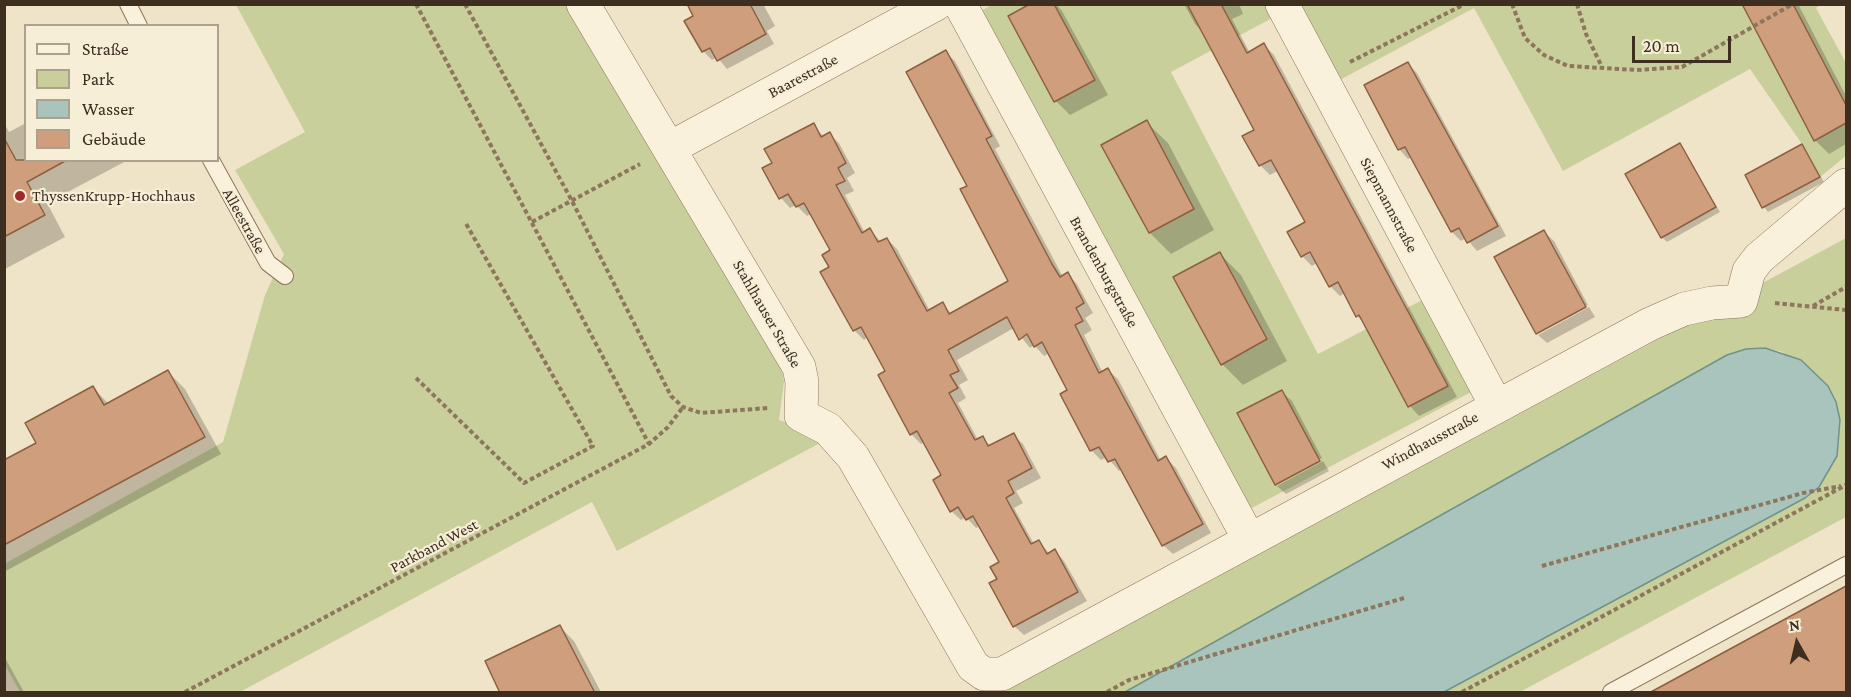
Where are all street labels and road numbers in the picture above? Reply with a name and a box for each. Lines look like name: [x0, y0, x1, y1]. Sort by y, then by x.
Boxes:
street label: Baarestraße: [765, 50, 841, 102]
street label: Siepmannstraße: [1356, 154, 1422, 256]
street label: Alleestraße: [218, 185, 270, 257]
street label: Brandenburgstraße: [1065, 213, 1143, 331]
street label: Stahlhauser Straße: [728, 257, 806, 371]
street label: Windhausstraße: [1378, 407, 1482, 475]
street label: Parkband West: [387, 515, 481, 577]

